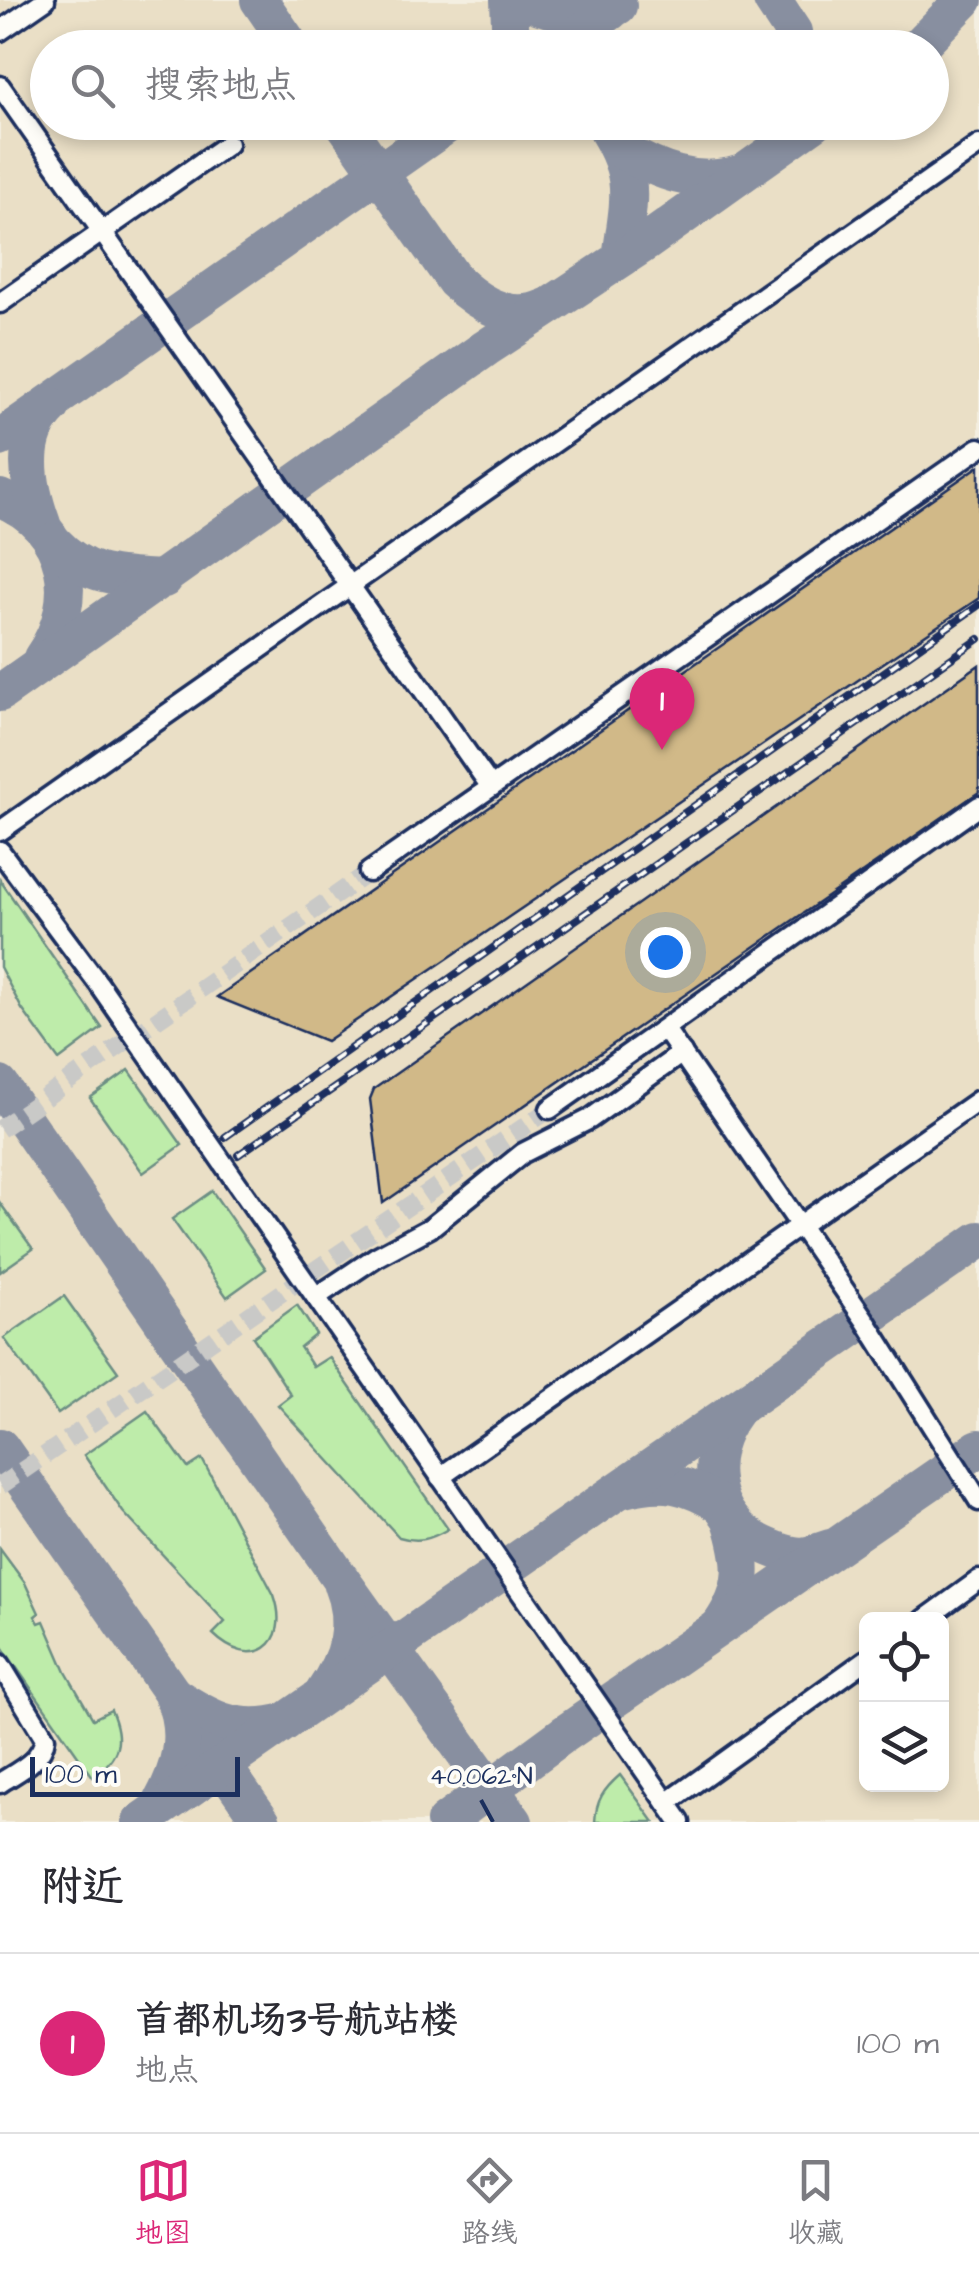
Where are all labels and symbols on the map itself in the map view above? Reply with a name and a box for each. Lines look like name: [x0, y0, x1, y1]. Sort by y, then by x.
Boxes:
pin: 1: [630, 668, 694, 750]
your location: [640, 927, 691, 978]
scale bar: [30, 1752, 240, 1796]
text: 40.062°N: [429, 1759, 533, 1794]

